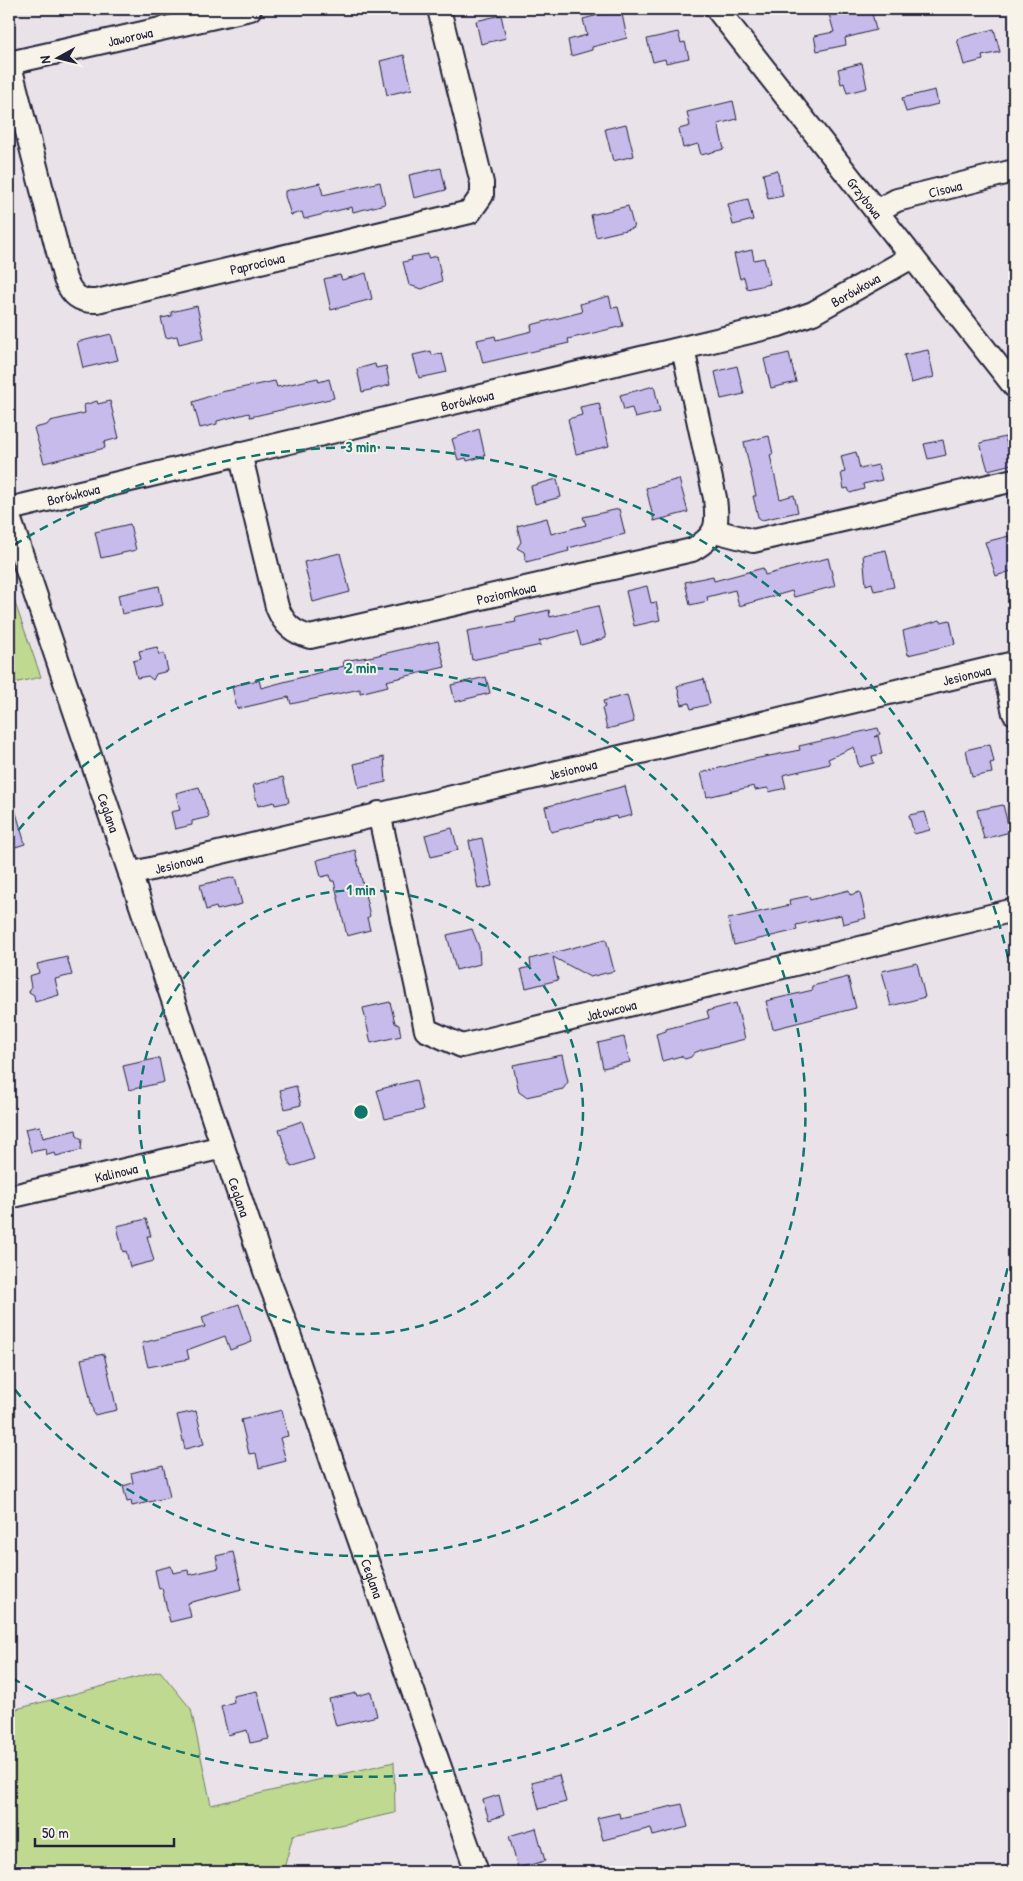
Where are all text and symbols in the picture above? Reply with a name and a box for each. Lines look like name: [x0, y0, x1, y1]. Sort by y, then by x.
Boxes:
street label: Jaworowa: [106, 21, 155, 50]
north arrow: [32, 32, 82, 82]
text: N: [35, 54, 55, 65]
street label: Grzybowa: [843, 173, 888, 222]
street label: Cisowa: [926, 175, 964, 201]
street label: Paprociowa: [228, 247, 287, 278]
street label: Borówkowa: [827, 267, 884, 311]
street label: Borówkowa: [439, 384, 496, 415]
text: 3 min: [346, 436, 376, 457]
street label: Borówkowa: [45, 478, 102, 509]
street label: Poziomkowa: [475, 576, 538, 608]
text: 2 min: [346, 657, 377, 678]
street label: Jesionowa: [941, 659, 993, 689]
street label: Jesionowa: [547, 753, 599, 783]
street label: Ceglana: [94, 790, 125, 835]
street label: Jesionowa: [153, 847, 205, 877]
text: 1 min: [346, 879, 376, 900]
street label: Jałowcowa: [584, 994, 639, 1025]
centre of rings: [352, 1103, 370, 1121]
street label: Kalinowa: [93, 1158, 140, 1186]
street label: Ceglana: [224, 1175, 256, 1220]
street label: Ceglana: [357, 1556, 389, 1601]
scale bar: [35, 1816, 174, 1848]
text: 50 m: [42, 1822, 69, 1843]

